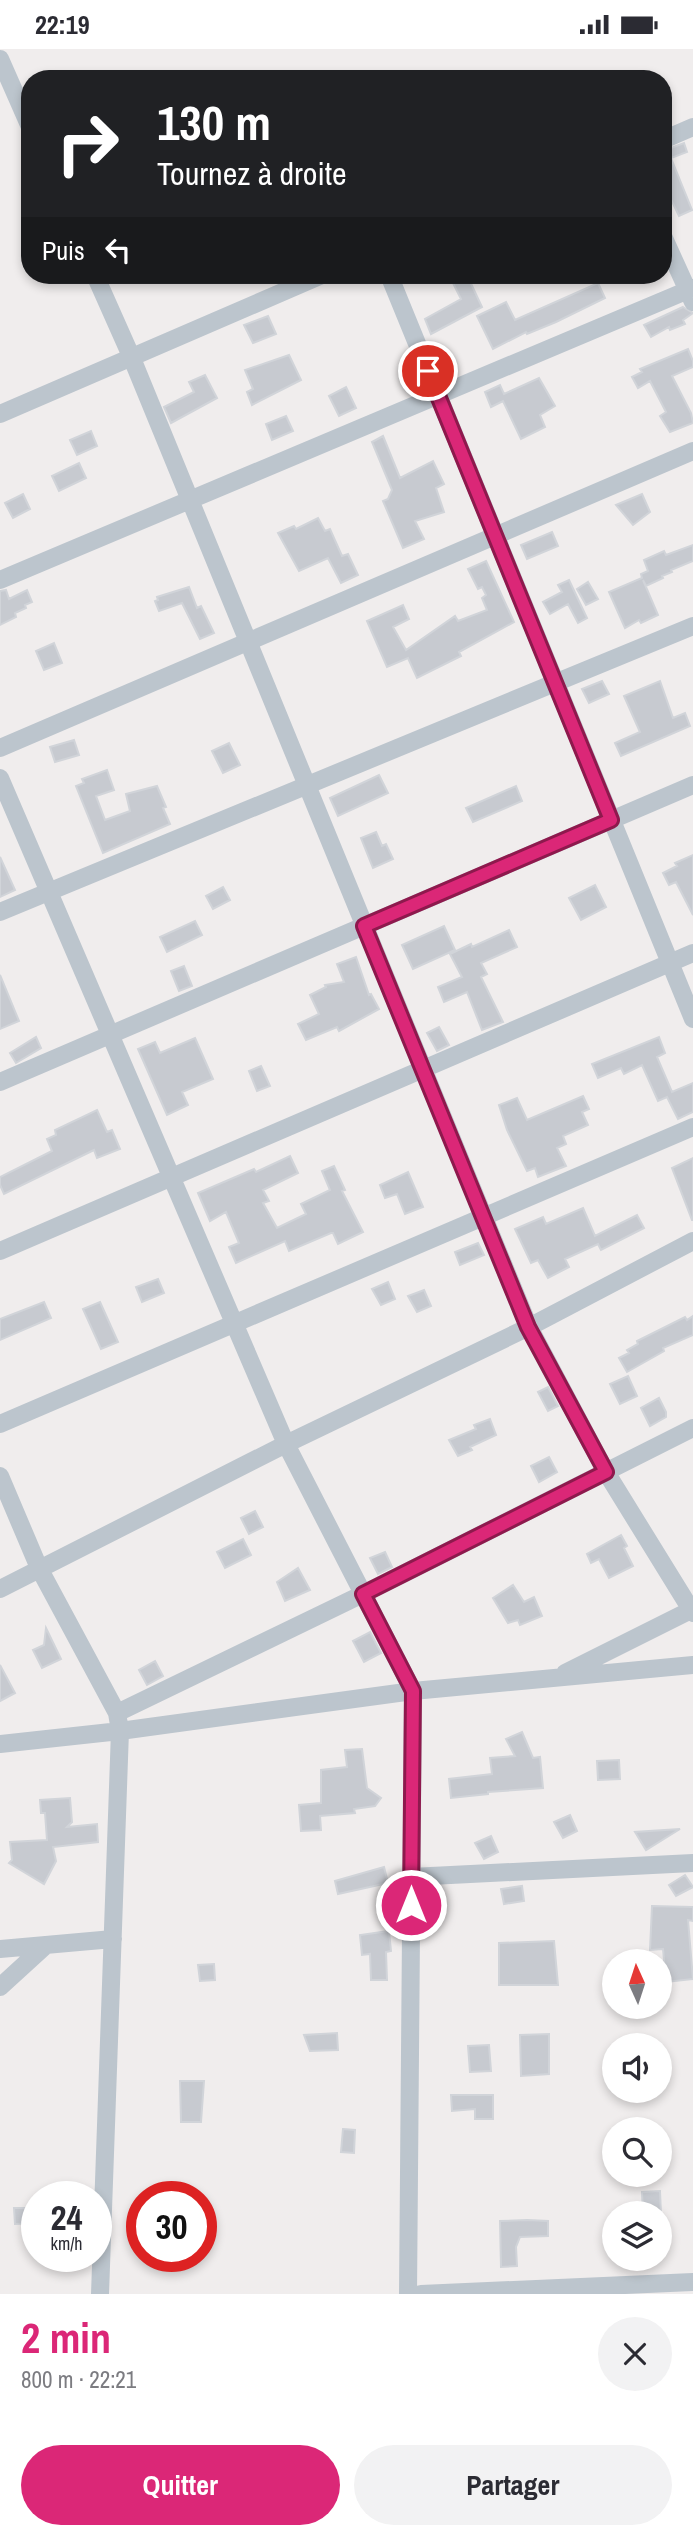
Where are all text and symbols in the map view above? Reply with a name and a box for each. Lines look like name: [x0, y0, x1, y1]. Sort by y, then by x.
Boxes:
text: 22:19: [35, 7, 90, 42]
text: 130 m: [157, 89, 271, 155]
icon: right: [42, 98, 133, 189]
text: Tournez à droite: [157, 152, 347, 195]
icon: left: [99, 231, 137, 269]
text: Puis: [42, 233, 85, 268]
pin: [398, 341, 458, 401]
icon: arrive: [409, 352, 447, 390]
position arrow: [374, 1868, 448, 1942]
north arrow: [602, 1949, 672, 2019]
map controls: [602, 1949, 672, 2271]
button: sound: [602, 2033, 672, 2103]
button: search: [602, 2117, 672, 2187]
speed limit sign: 30: [126, 2181, 217, 2272]
text: 24: [51, 2194, 82, 2241]
button: layers: [602, 2201, 672, 2271]
text: km/h: [51, 2231, 83, 2256]
text: 2 min: [21, 2310, 111, 2366]
button: close: [598, 2317, 672, 2391]
text: 800 m · 22:21: [21, 2364, 136, 2395]
button: Quitter: [21, 2445, 340, 2525]
button: Partager: [354, 2445, 672, 2525]

